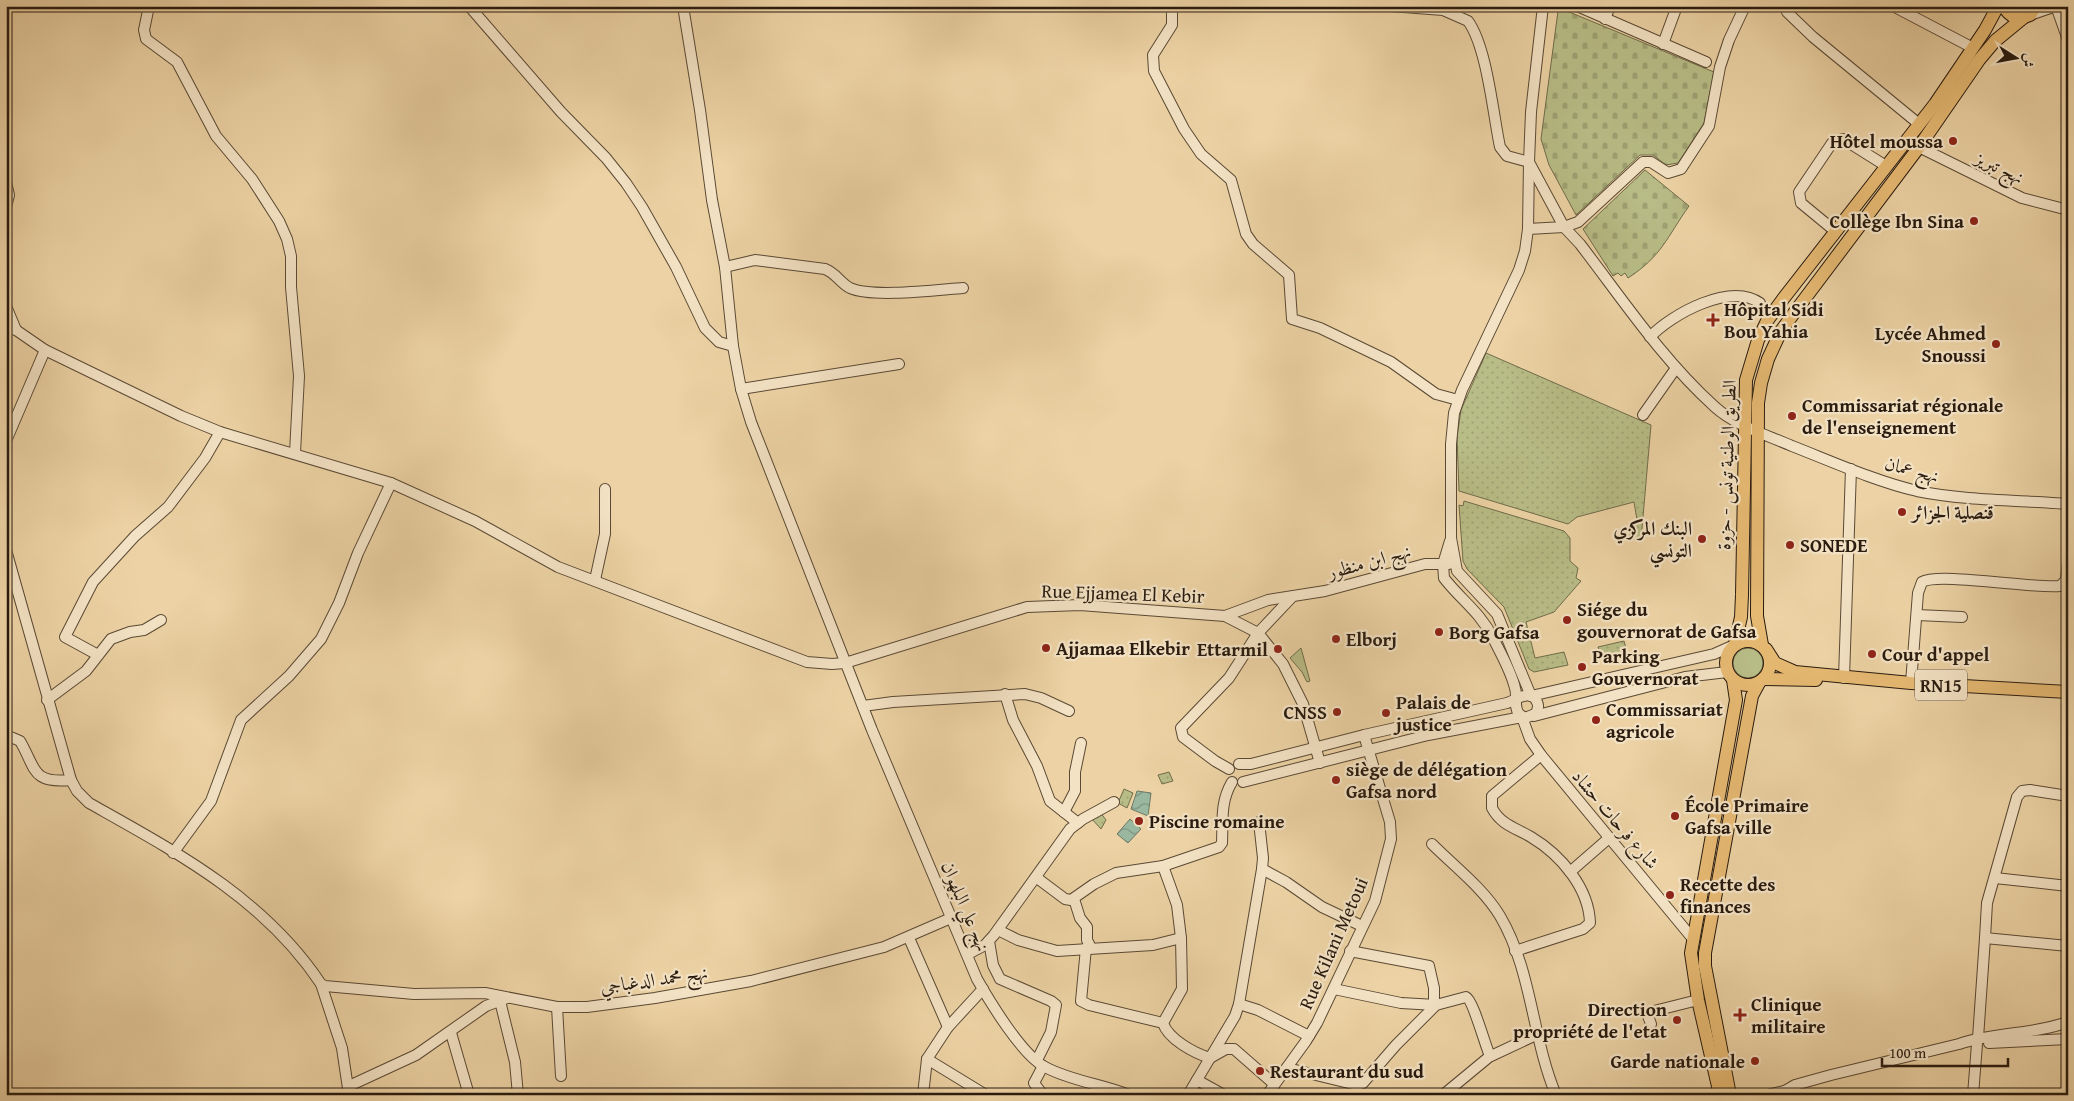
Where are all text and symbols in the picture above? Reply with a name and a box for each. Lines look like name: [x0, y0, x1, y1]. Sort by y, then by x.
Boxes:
north arrow: [1992, 32, 2042, 82]
text: ش: [2018, 52, 2040, 69]
place label: Hôtel moussa: [1830, 127, 1943, 155]
marker: Hôtel moussa: [1947, 135, 1959, 147]
street label: نهج تبريز: [1967, 142, 2029, 194]
place label: Collège Ibn Sina: [1829, 207, 1964, 235]
marker: Collège Ibn Sina: [1968, 215, 1980, 227]
place label: Hôpital Sidi Bou Yahia: [1724, 295, 1824, 345]
marker: Hôpital Sidi Bou Yahia: [1706, 313, 1720, 327]
place label: Lycée Ahmed Snoussi: [1875, 319, 1986, 369]
marker: Lycée Ahmed Snoussi: [1990, 338, 2002, 350]
street label: الطريق الوطنية تونس - حزوة: [1709, 379, 1743, 551]
place label: Commissariat régionale de l'enseignement: [1802, 391, 2003, 441]
marker: Commissariat régionale de l'enseignement: [1786, 410, 1798, 422]
street label: نهج عمان: [1881, 448, 1942, 494]
place label: قنصلية الجزائر: [1910, 498, 1994, 526]
marker: قنصلية الجزائر: [1896, 506, 1908, 518]
place label: البنك المركزي التونسي: [1613, 514, 1692, 568]
place label: SONEDE: [1800, 531, 1867, 559]
marker: البنك المركزي التونسي: [1696, 533, 1708, 545]
street label: نهج ابن منظور: [1322, 536, 1415, 590]
marker: SONEDE: [1784, 539, 1796, 551]
street label: Rue Ejjamea El Kebir: [1041, 576, 1205, 610]
place label: Siége du gouvernorat de Gafsa: [1577, 595, 1757, 645]
marker: Siége du gouvernorat de Gafsa: [1561, 614, 1573, 626]
place label: Borg Gafsa: [1449, 618, 1540, 646]
place label: Elborj: [1346, 625, 1397, 653]
marker: Borg Gafsa: [1433, 626, 1445, 638]
marker: Elborj: [1330, 633, 1342, 645]
place label: Ajjamaa Elkebir: [1056, 634, 1190, 662]
place label: Ettarmil: [1197, 635, 1268, 663]
place label: Cour d'appel: [1882, 640, 1990, 668]
marker: Ajjamaa Elkebir: [1040, 642, 1052, 654]
place label: Parking Gouvernorat: [1592, 642, 1700, 692]
marker: Ettarmil: [1272, 643, 1284, 655]
marker: Cour d'appel: [1866, 648, 1878, 660]
marker: Parking Gouvernorat: [1576, 661, 1588, 673]
road number: RN15: [1915, 670, 1967, 700]
place label: Palais de justice: [1393, 688, 1471, 738]
place label: Commissariat agricole: [1606, 695, 1724, 745]
place label: CNSS: [1284, 698, 1327, 726]
marker: CNSS: [1331, 706, 1343, 718]
marker: Palais de justice: [1380, 707, 1392, 719]
marker: Commissariat agricole: [1590, 714, 1602, 726]
place label: siège de délégation Gafsa nord: [1346, 755, 1508, 805]
street label: شارع فرحات حشاد: [1564, 763, 1666, 876]
marker: siège de délégation Gafsa nord: [1330, 774, 1342, 786]
place label: École Primaire Gafsa ville: [1685, 791, 1809, 841]
place label: Piscine romaine: [1149, 807, 1285, 835]
marker: École Primaire Gafsa ville: [1669, 810, 1681, 822]
marker: Piscine romaine: [1133, 815, 1145, 827]
street label: نهج علي البلهوان: [930, 857, 998, 957]
place label: Recette des finances: [1680, 870, 1776, 920]
street label: Rue Kilani Metoui: [1291, 872, 1375, 1014]
marker: Recette des finances: [1664, 889, 1676, 901]
street label: نهج محمد الدغباجي: [598, 958, 710, 1004]
place label: Clinique militaire: [1751, 990, 1826, 1040]
place label: Direction propriété de l'etat: [1513, 995, 1668, 1045]
marker: Clinique militaire: [1733, 1008, 1747, 1022]
marker: Direction propriété de l'etat: [1671, 1014, 1683, 1026]
scale bar: [1882, 1036, 2008, 1068]
text: 100 m: [1889, 1042, 1927, 1063]
place label: Garde nationale: [1610, 1047, 1745, 1075]
marker: Garde nationale: [1749, 1055, 1761, 1067]
place label: Restaurant du sud: [1270, 1057, 1424, 1085]
marker: Restaurant du sud: [1254, 1065, 1266, 1077]

